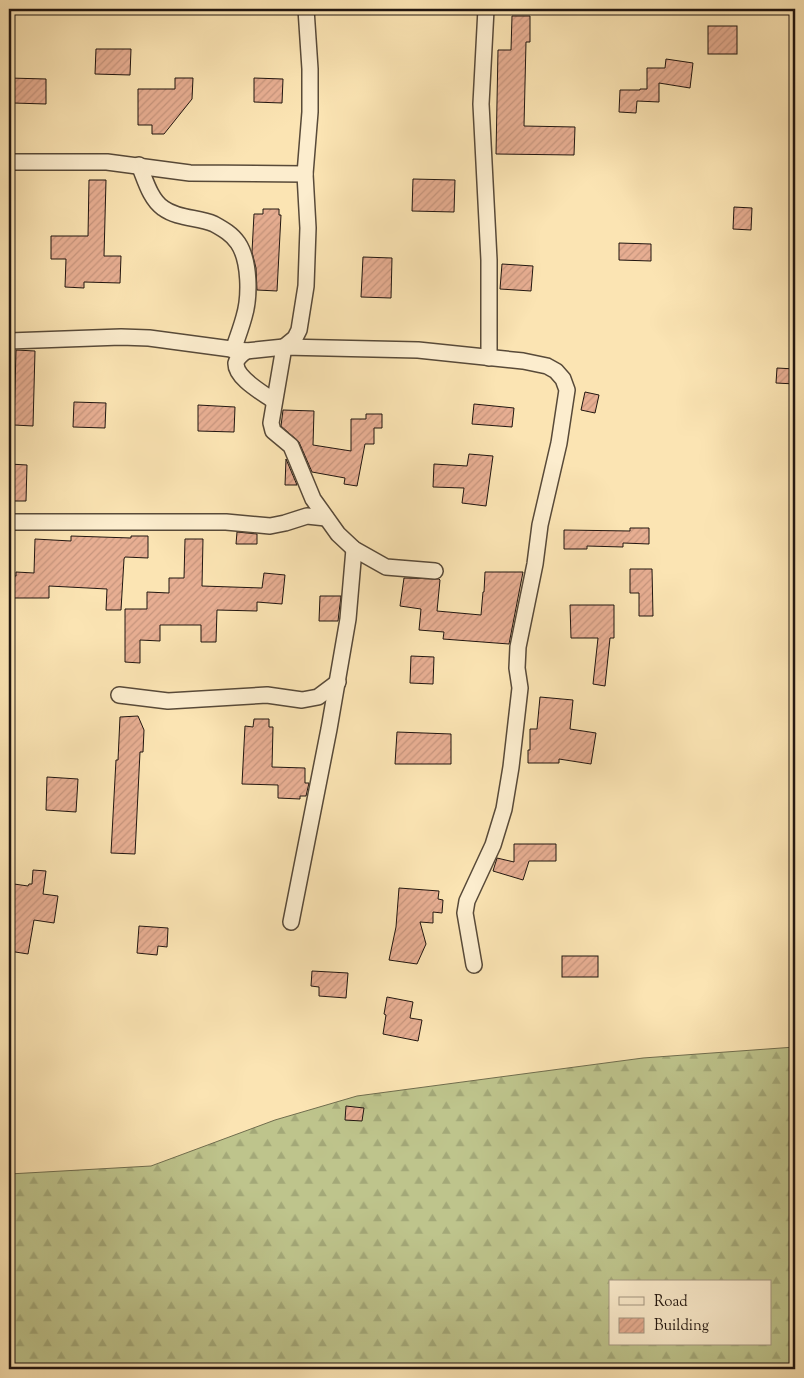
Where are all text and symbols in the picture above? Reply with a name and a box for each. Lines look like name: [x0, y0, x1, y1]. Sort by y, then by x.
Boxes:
legend: [609, 1280, 772, 1346]
text: Road: [654, 1292, 688, 1313]
text: Building: [654, 1316, 709, 1337]

